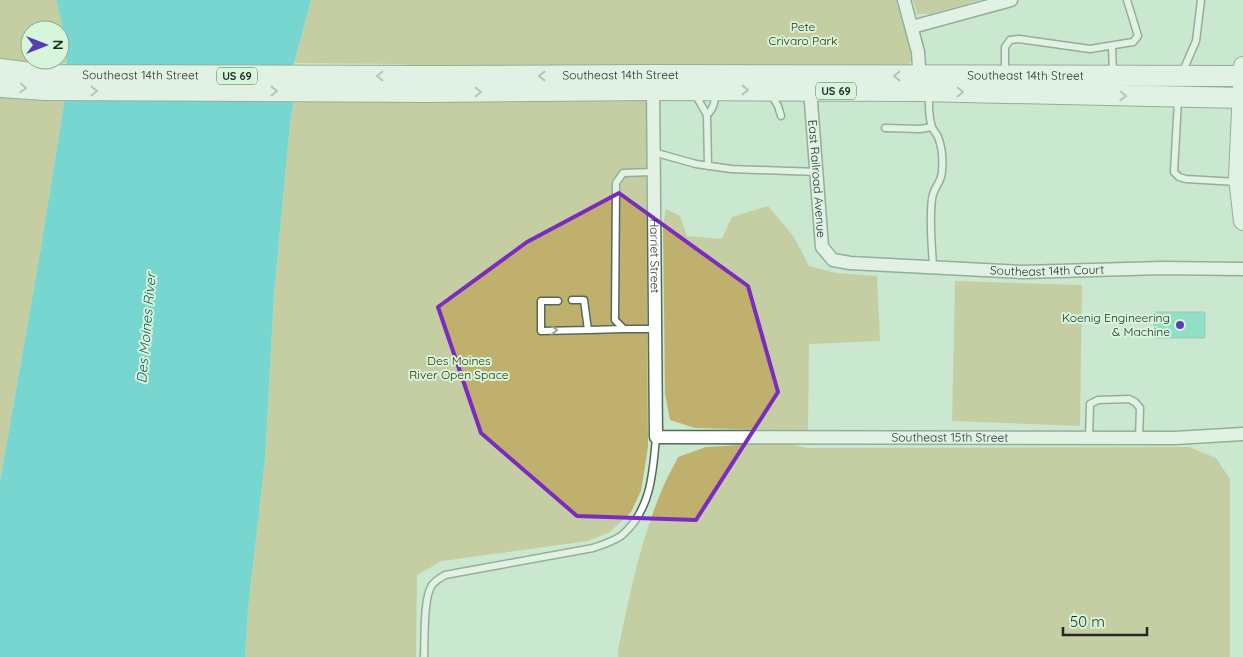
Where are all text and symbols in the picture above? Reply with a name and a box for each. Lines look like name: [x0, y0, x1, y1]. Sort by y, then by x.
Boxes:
park label: Pete Crivaro Park: [769, 19, 837, 48]
north arrow: [20, 20, 70, 70]
text: N: [49, 40, 67, 50]
street label: Southeast 14th Street: [82, 67, 199, 82]
street label: Southeast 14th Street: [562, 67, 679, 82]
road number: US 69: [217, 68, 257, 84]
street label: Southeast 14th Street: [967, 68, 1084, 83]
one-way arrow: [376, 71, 384, 81]
one-way arrow: [538, 71, 546, 81]
one-way arrow: [893, 71, 900, 81]
road number: US 69: [816, 82, 856, 100]
one-way arrow: [19, 83, 27, 94]
one-way arrow: [742, 85, 750, 95]
one-way arrow: [91, 86, 99, 96]
one-way arrow: [271, 86, 279, 96]
one-way arrow: [474, 86, 482, 97]
one-way arrow: [956, 87, 964, 97]
one-way arrow: [1119, 91, 1127, 101]
street label: East Railroad Avenue: [805, 119, 829, 239]
street label: Harriet Street: [647, 219, 663, 293]
street label: Southeast 14th Court: [990, 262, 1104, 279]
water label: Des Moines River: [132, 270, 160, 384]
place label: Koenig Engineering & Machine: [1062, 310, 1170, 339]
marker: Koenig Engineering & Machine: [1174, 319, 1186, 331]
one-way arrow: [551, 325, 559, 336]
park label: Des Moines River Open Space: [409, 353, 509, 382]
street label: Southeast 15th Street: [892, 429, 1008, 445]
scale bar: [1063, 604, 1147, 636]
text: 50 m: [1070, 612, 1105, 631]

